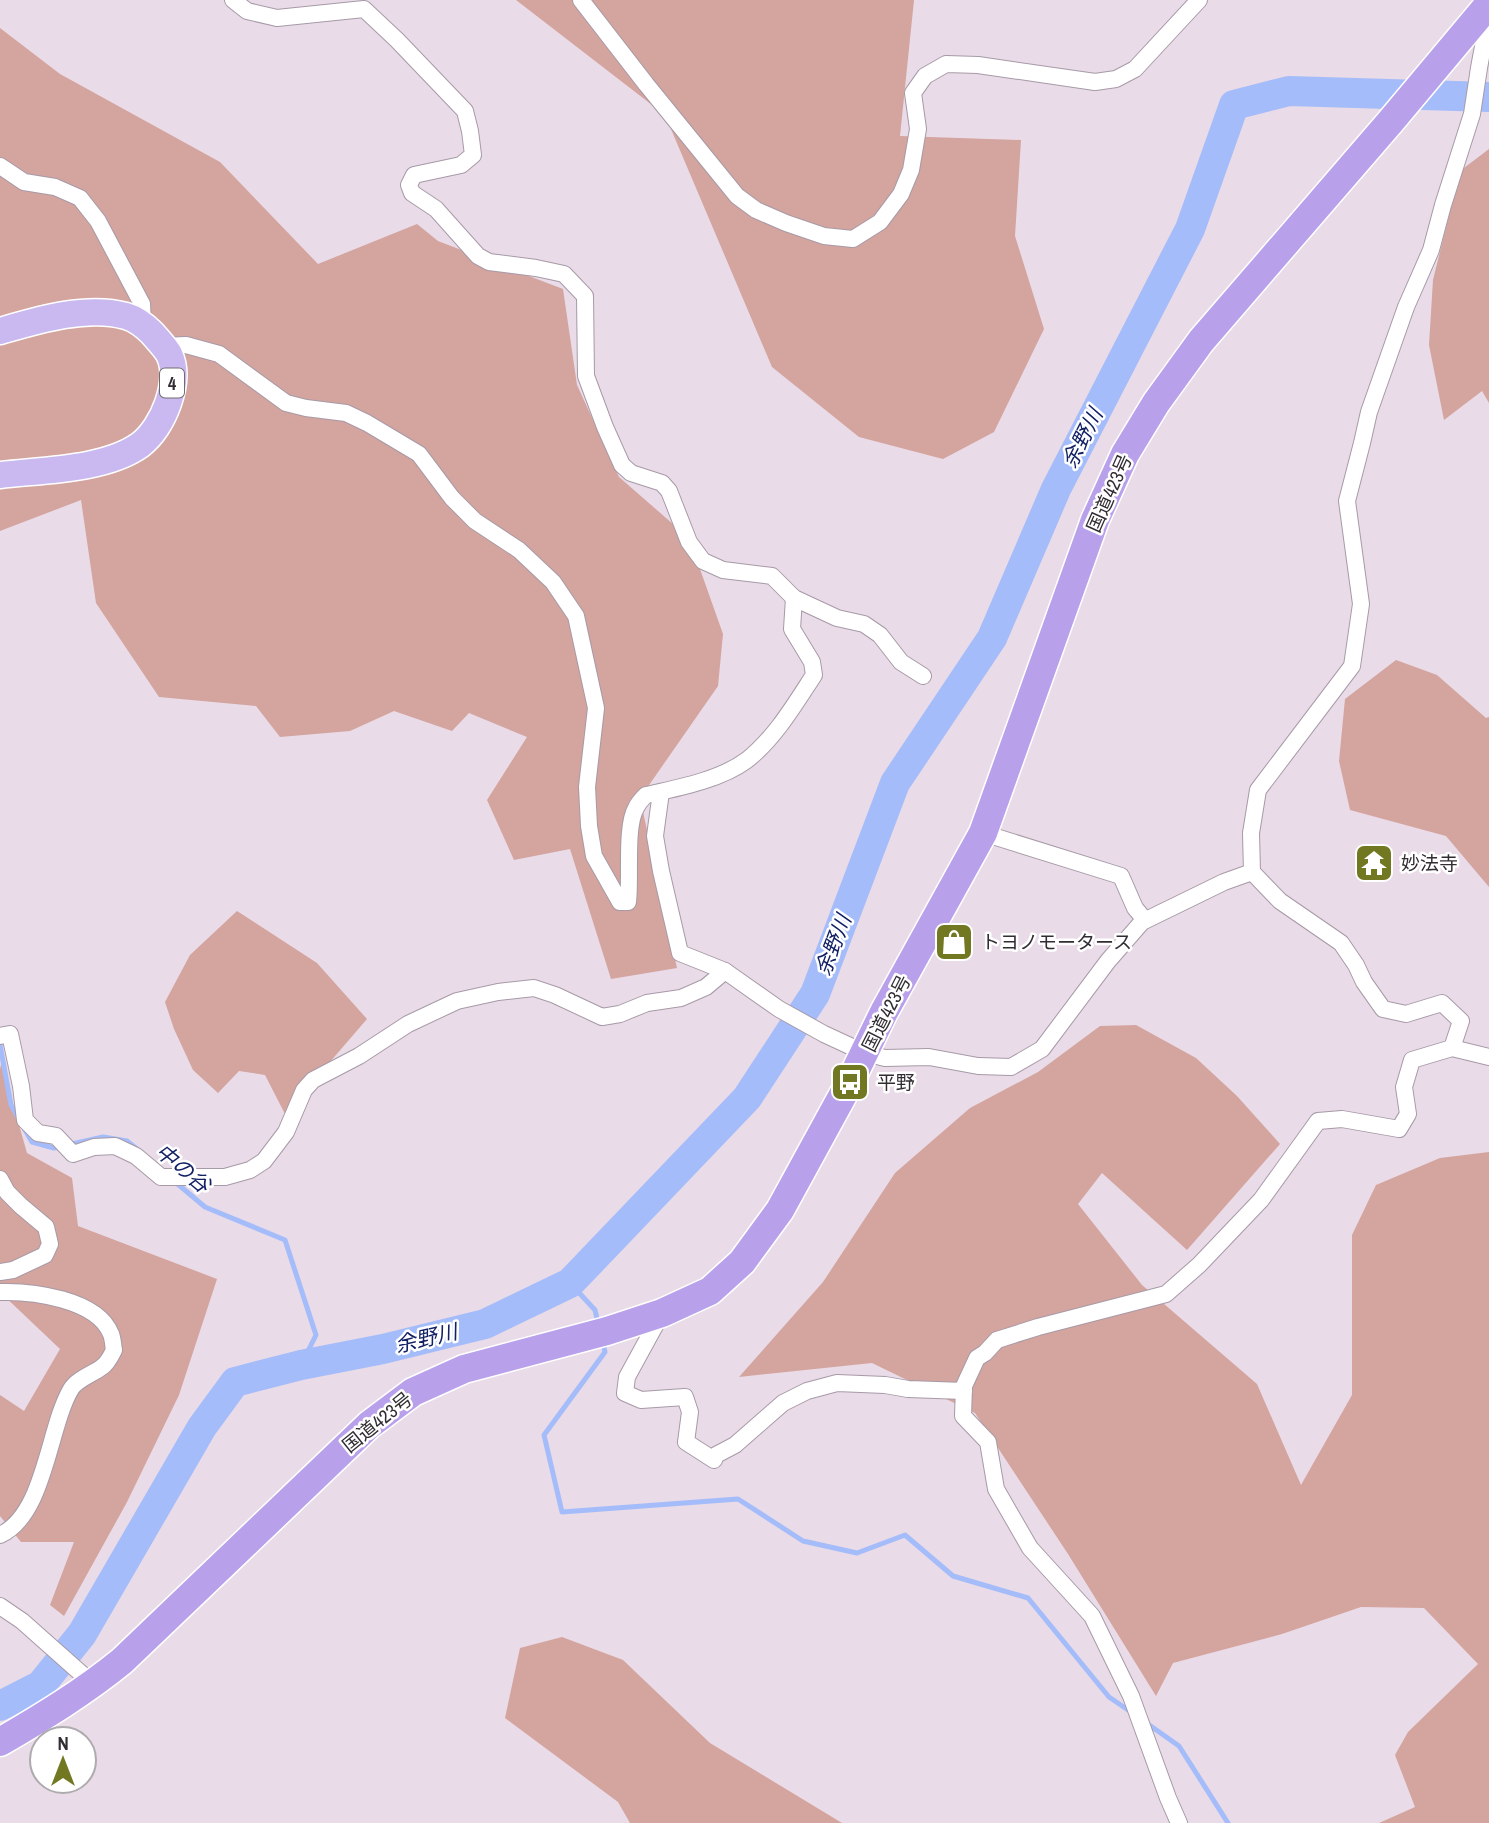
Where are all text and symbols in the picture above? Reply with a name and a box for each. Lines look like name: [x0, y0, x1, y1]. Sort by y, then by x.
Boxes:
road number: 4: [160, 368, 184, 398]
water label: 余野川: [1055, 402, 1110, 473]
street label: 国道423号: [1080, 450, 1138, 536]
temple icon: 妙法寺: [1353, 842, 1395, 884]
place label: 妙法寺: [1401, 850, 1458, 876]
water label: 余野川: [808, 909, 859, 980]
shop icon: トヨノモータース: [933, 921, 975, 963]
place label: トヨノモータース: [981, 929, 1132, 955]
street label: 国道423号: [856, 970, 916, 1056]
bus stop icon: 平野: [829, 1061, 871, 1103]
place label: 平野: [877, 1069, 915, 1095]
water label: 中の谷: [150, 1137, 218, 1201]
water label: 余野川: [392, 1316, 462, 1359]
street label: 国道423号: [337, 1386, 417, 1458]
north arrow: [28, 1725, 98, 1795]
text: N: [57, 1730, 69, 1756]

